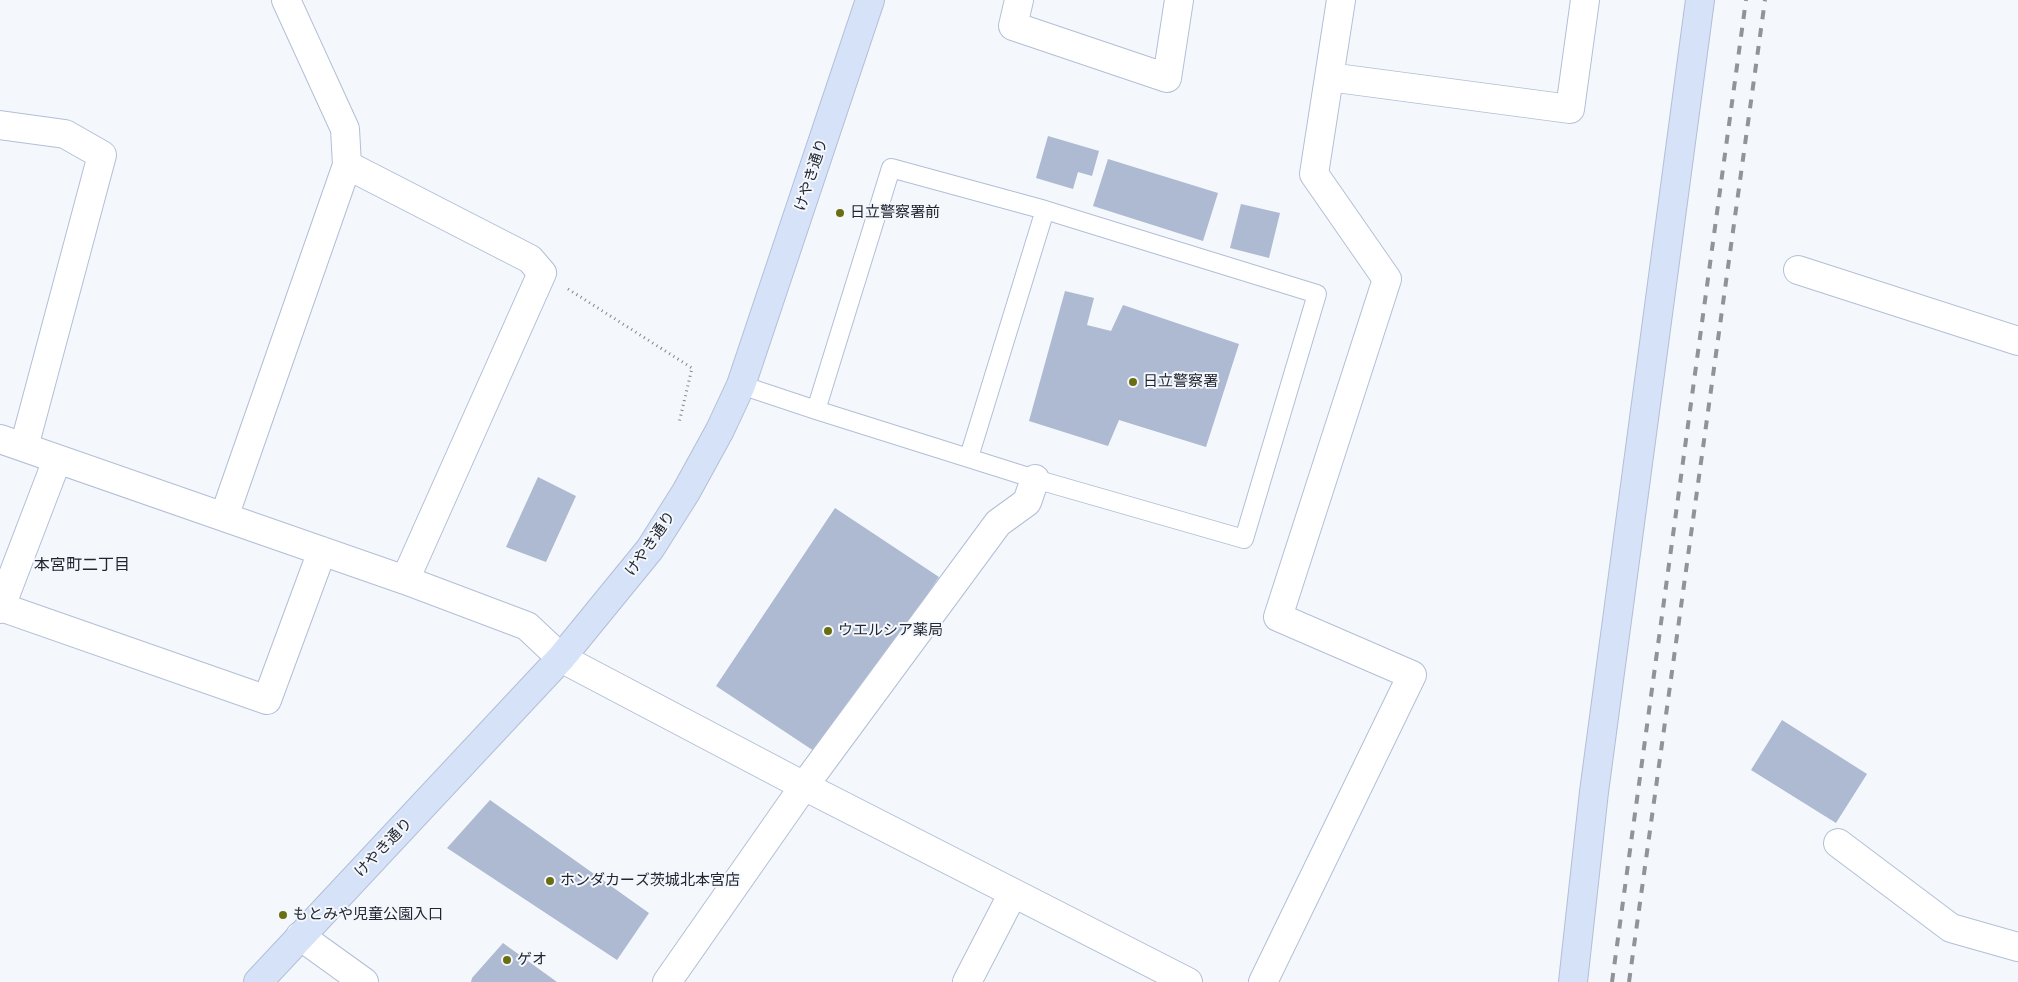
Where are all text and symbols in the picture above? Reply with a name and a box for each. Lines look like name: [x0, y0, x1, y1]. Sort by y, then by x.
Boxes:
street label: けやき通り: [792, 137, 832, 213]
place label: 日立警察署前: [850, 204, 940, 222]
marker: 日立警察署前: [834, 207, 846, 219]
place label: 日立警察署: [1143, 373, 1218, 391]
marker: 日立警察署: [1127, 376, 1139, 388]
street label: けやき通り: [622, 508, 680, 580]
district label: 本宮町二丁目: [34, 556, 130, 576]
place label: ウエルシア薬局: [838, 622, 943, 640]
marker: ウエルシア薬局: [822, 625, 834, 637]
street label: けやき通り: [351, 815, 417, 881]
place label: ホンダカーズ茨城北本宮店: [560, 872, 740, 890]
marker: ホンダカーズ茨城北本宮店: [544, 875, 556, 887]
place label: もとみや児童公園入口: [293, 906, 443, 924]
marker: もとみや児童公園入口: [277, 909, 289, 921]
place label: ゲオ: [517, 951, 547, 969]
marker: ゲオ: [501, 954, 513, 966]

